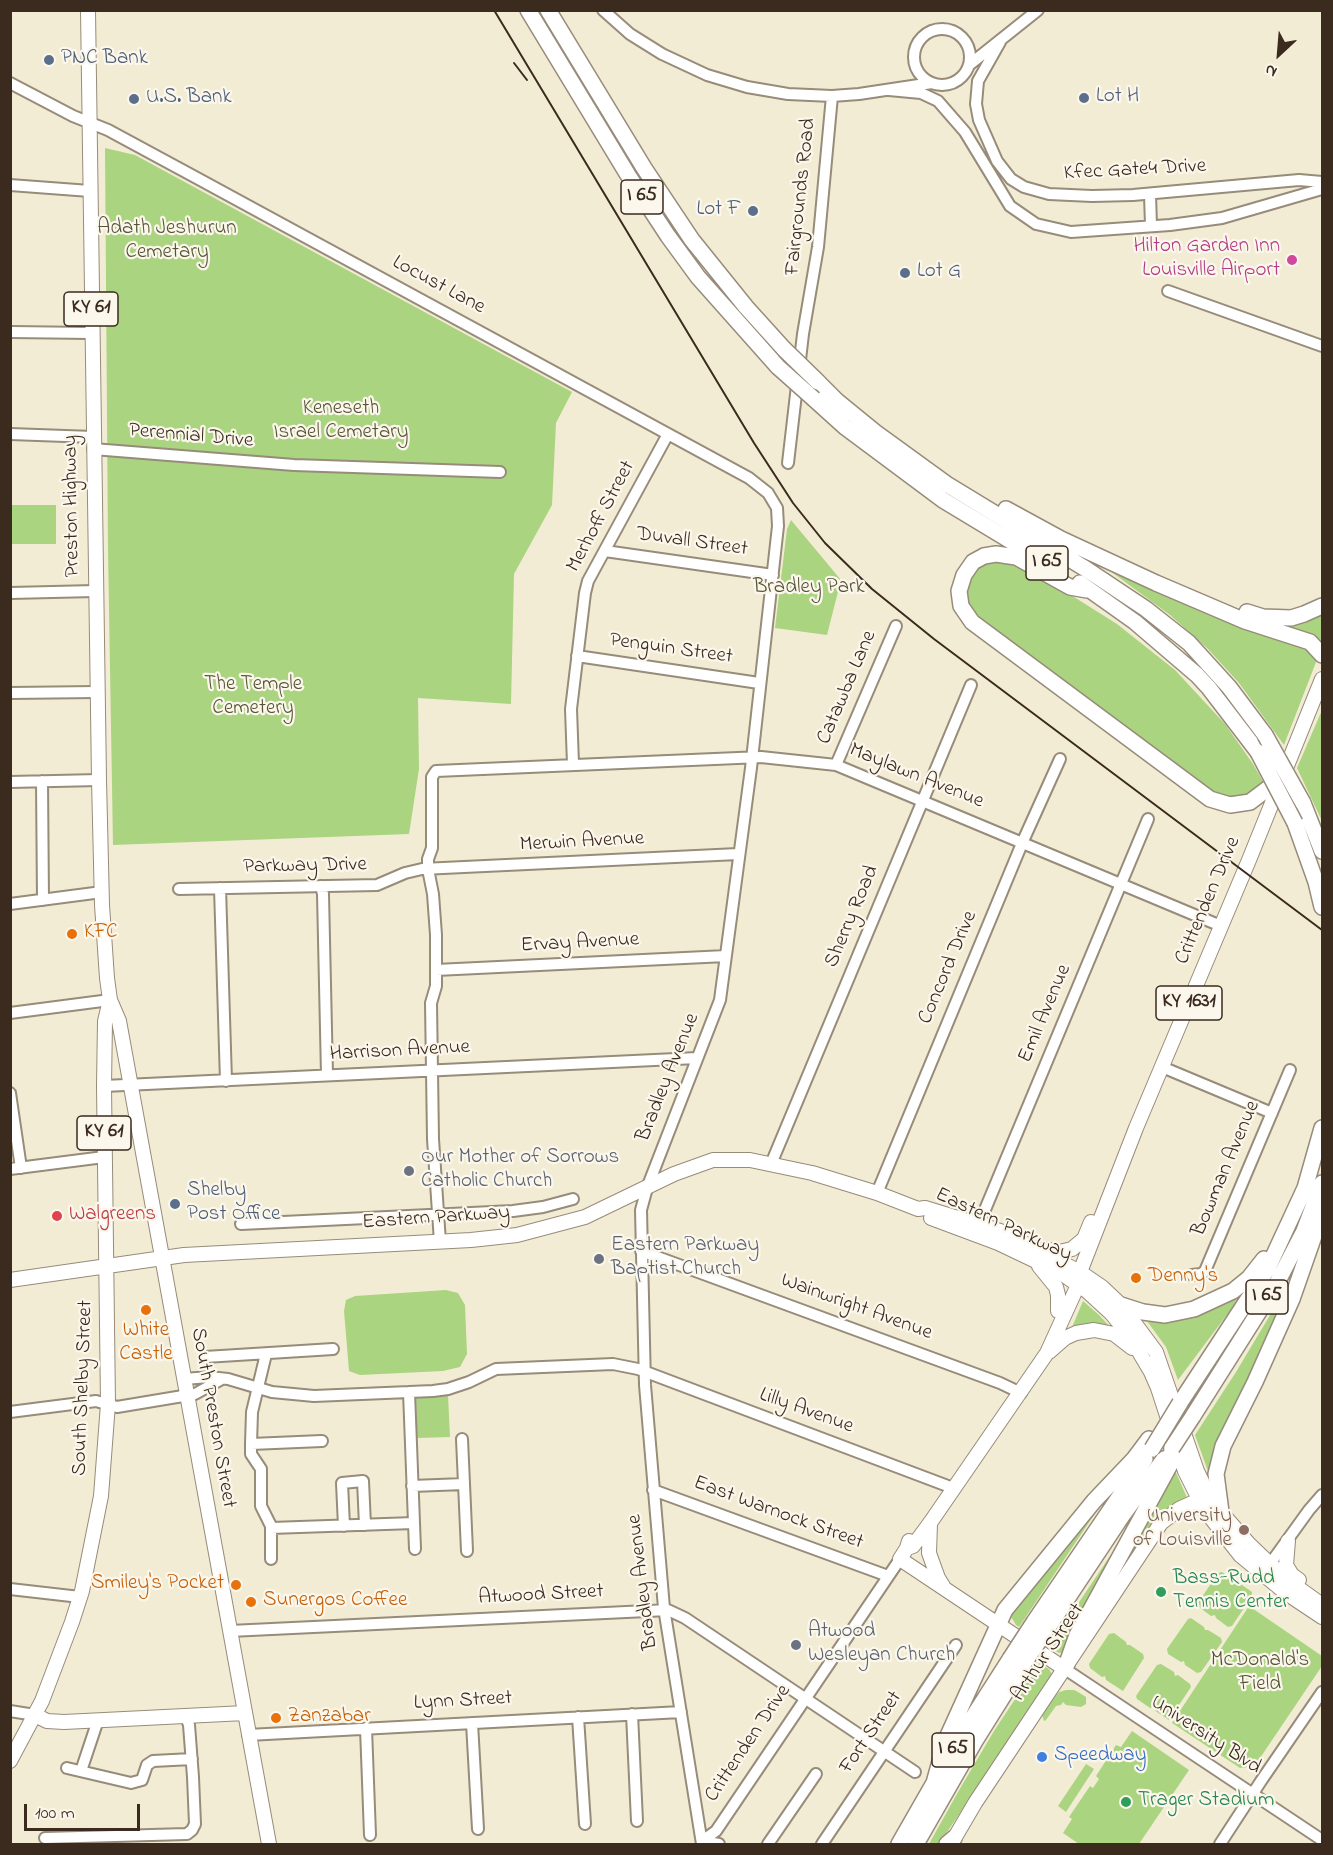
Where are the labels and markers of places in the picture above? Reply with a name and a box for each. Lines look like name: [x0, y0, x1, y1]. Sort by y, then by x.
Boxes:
place label: PNC Bank: [61, 47, 148, 73]
marker: PNC Bank: [42, 53, 56, 67]
place label: Lot H: [1096, 85, 1139, 111]
place label: U.S. Bank: [146, 86, 232, 112]
marker: Lot H: [1077, 91, 1091, 105]
marker: U.S. Bank: [127, 92, 141, 106]
place label: Lot F: [696, 198, 741, 224]
marker: Lot F: [746, 204, 760, 218]
place label: Hilton Garden Inn Louisville Airport: [1133, 235, 1280, 285]
marker: Hilton Garden Inn Louisville Airport: [1285, 253, 1299, 267]
place label: Lot G: [917, 260, 961, 286]
marker: Lot G: [898, 266, 912, 280]
place label: KFC: [84, 921, 118, 947]
marker: KFC: [65, 927, 79, 941]
place label: Our Mother of Sorrows Catholic Church: [421, 1146, 619, 1196]
marker: Our Mother of Sorrows Catholic Church: [402, 1164, 416, 1178]
place label: Shelby Post Office: [187, 1179, 280, 1229]
marker: Shelby Post Office: [168, 1197, 182, 1211]
place label: Walgreens: [69, 1203, 156, 1229]
marker: Walgreens: [50, 1209, 64, 1223]
place label: Eastern Parkway Baptist Church: [611, 1234, 759, 1284]
marker: Eastern Parkway Baptist Church: [592, 1252, 606, 1266]
place label: Denny's: [1148, 1265, 1218, 1291]
marker: Denny's: [1129, 1271, 1143, 1285]
marker: White Castle: [139, 1303, 153, 1317]
place label: White Castle: [119, 1319, 173, 1369]
place label: University of Louisville: [1133, 1505, 1232, 1555]
marker: University of Louisville: [1237, 1523, 1251, 1537]
place label: Bass-Rudd Tennis Center: [1173, 1567, 1289, 1617]
place label: Smiley's Pocket: [91, 1572, 224, 1598]
marker: Smiley's Pocket: [229, 1578, 243, 1592]
marker: Bass-Rudd Tennis Center: [1154, 1585, 1168, 1599]
place label: Sunergos Coffee: [263, 1589, 407, 1615]
marker: Sunergos Coffee: [244, 1595, 258, 1609]
place label: Atwood Wesleyan Church: [808, 1620, 955, 1670]
marker: Atwood Wesleyan Church: [789, 1638, 803, 1652]
place label: Zanzabar: [288, 1705, 371, 1731]
marker: Zanzabar: [269, 1711, 283, 1725]
place label: Speedway: [1054, 1744, 1146, 1770]
marker: Speedway: [1035, 1750, 1049, 1764]
place label: Trager Stadium: [1138, 1789, 1274, 1815]
marker: Trager Stadium: [1119, 1795, 1133, 1809]

